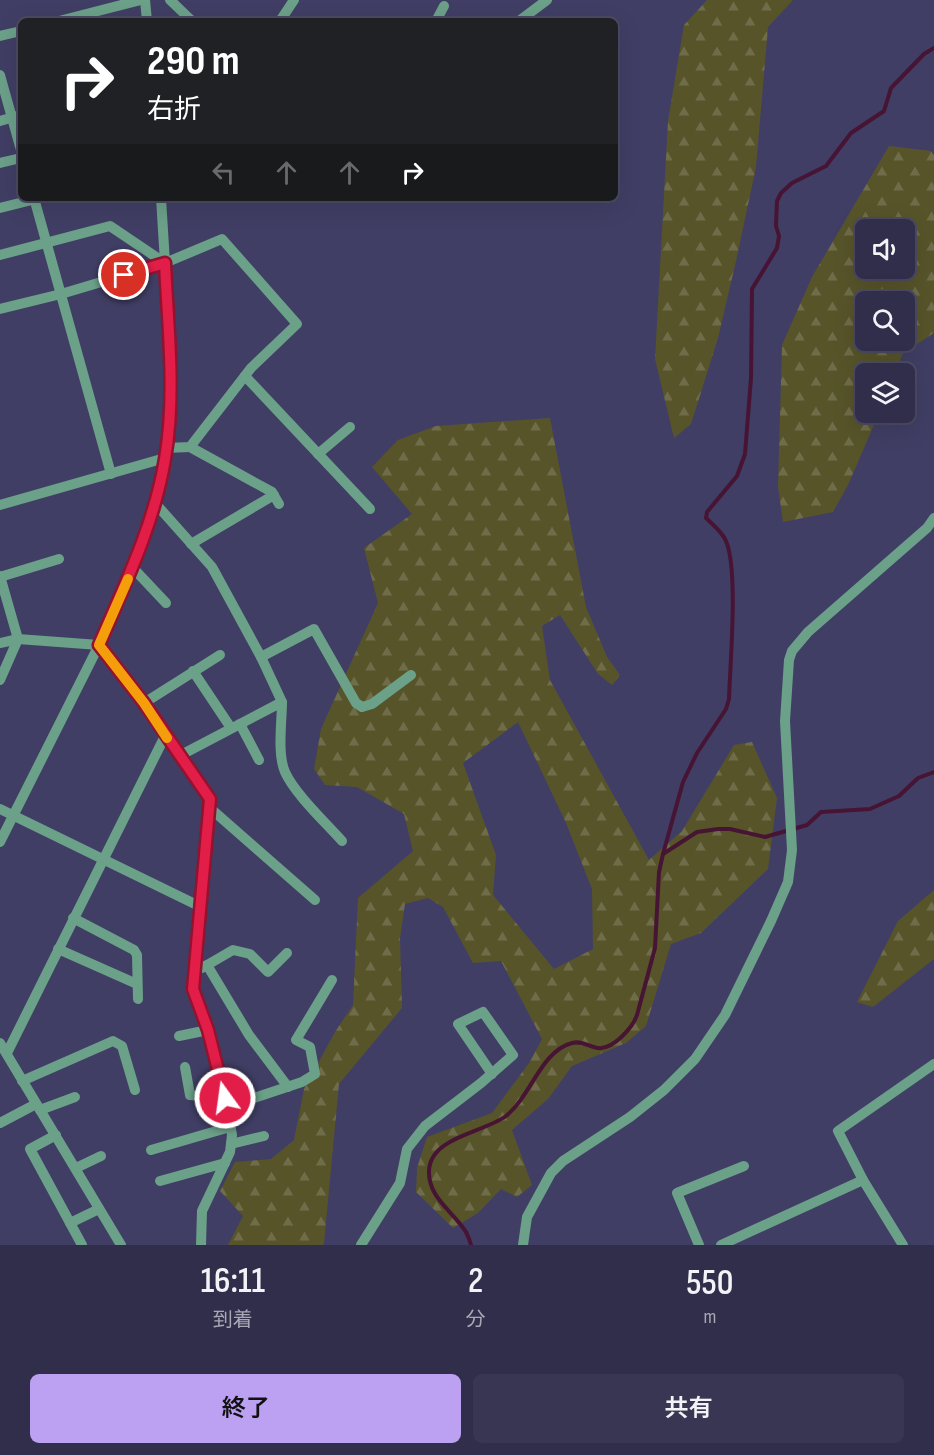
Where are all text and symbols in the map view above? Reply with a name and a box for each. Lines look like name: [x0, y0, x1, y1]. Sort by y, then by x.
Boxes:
text: 290 m: [147, 36, 240, 87]
icon: right: [48, 42, 126, 120]
text: 右折: [147, 94, 201, 126]
icon: left: [207, 156, 240, 189]
icon: ahead: [270, 156, 303, 189]
icon: ahead: [333, 156, 366, 189]
icon: right: [396, 156, 429, 189]
map controls: [855, 219, 915, 423]
button: sound: [855, 219, 915, 279]
pin: [98, 249, 149, 300]
icon: arrive: [107, 258, 140, 291]
button: search: [855, 291, 915, 351]
button: layers: [855, 363, 915, 423]
position arrow: [193, 1066, 257, 1130]
text: 16:11: [201, 1260, 265, 1303]
text: 2: [468, 1260, 483, 1303]
text: 550: [686, 1262, 733, 1305]
text: m: [703, 1305, 716, 1329]
text: 到着: [213, 1308, 253, 1332]
text: 分: [466, 1308, 486, 1332]
button: 終了: [30, 1374, 461, 1443]
button: 共有: [473, 1374, 904, 1443]

